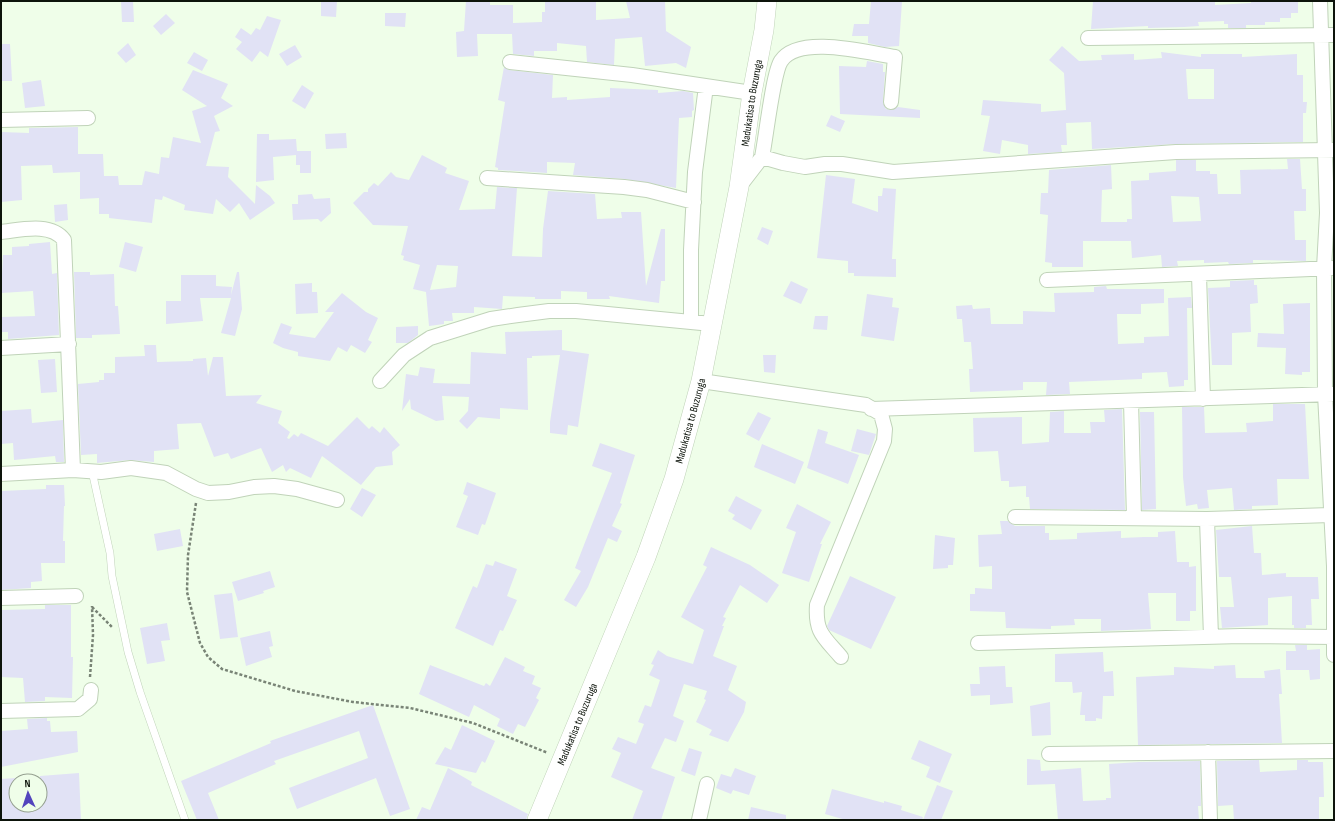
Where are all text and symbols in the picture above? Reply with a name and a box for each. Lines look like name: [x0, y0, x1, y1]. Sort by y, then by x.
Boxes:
street label: Madukatisa to Buzuruga: [739, 58, 765, 147]
street label: Madukatisa to Buzuruga: [673, 377, 708, 465]
street label: Madukatisa to Buzuruga: [554, 681, 600, 767]
north arrow: [8, 773, 48, 813]
text: N: [24, 777, 31, 790]

